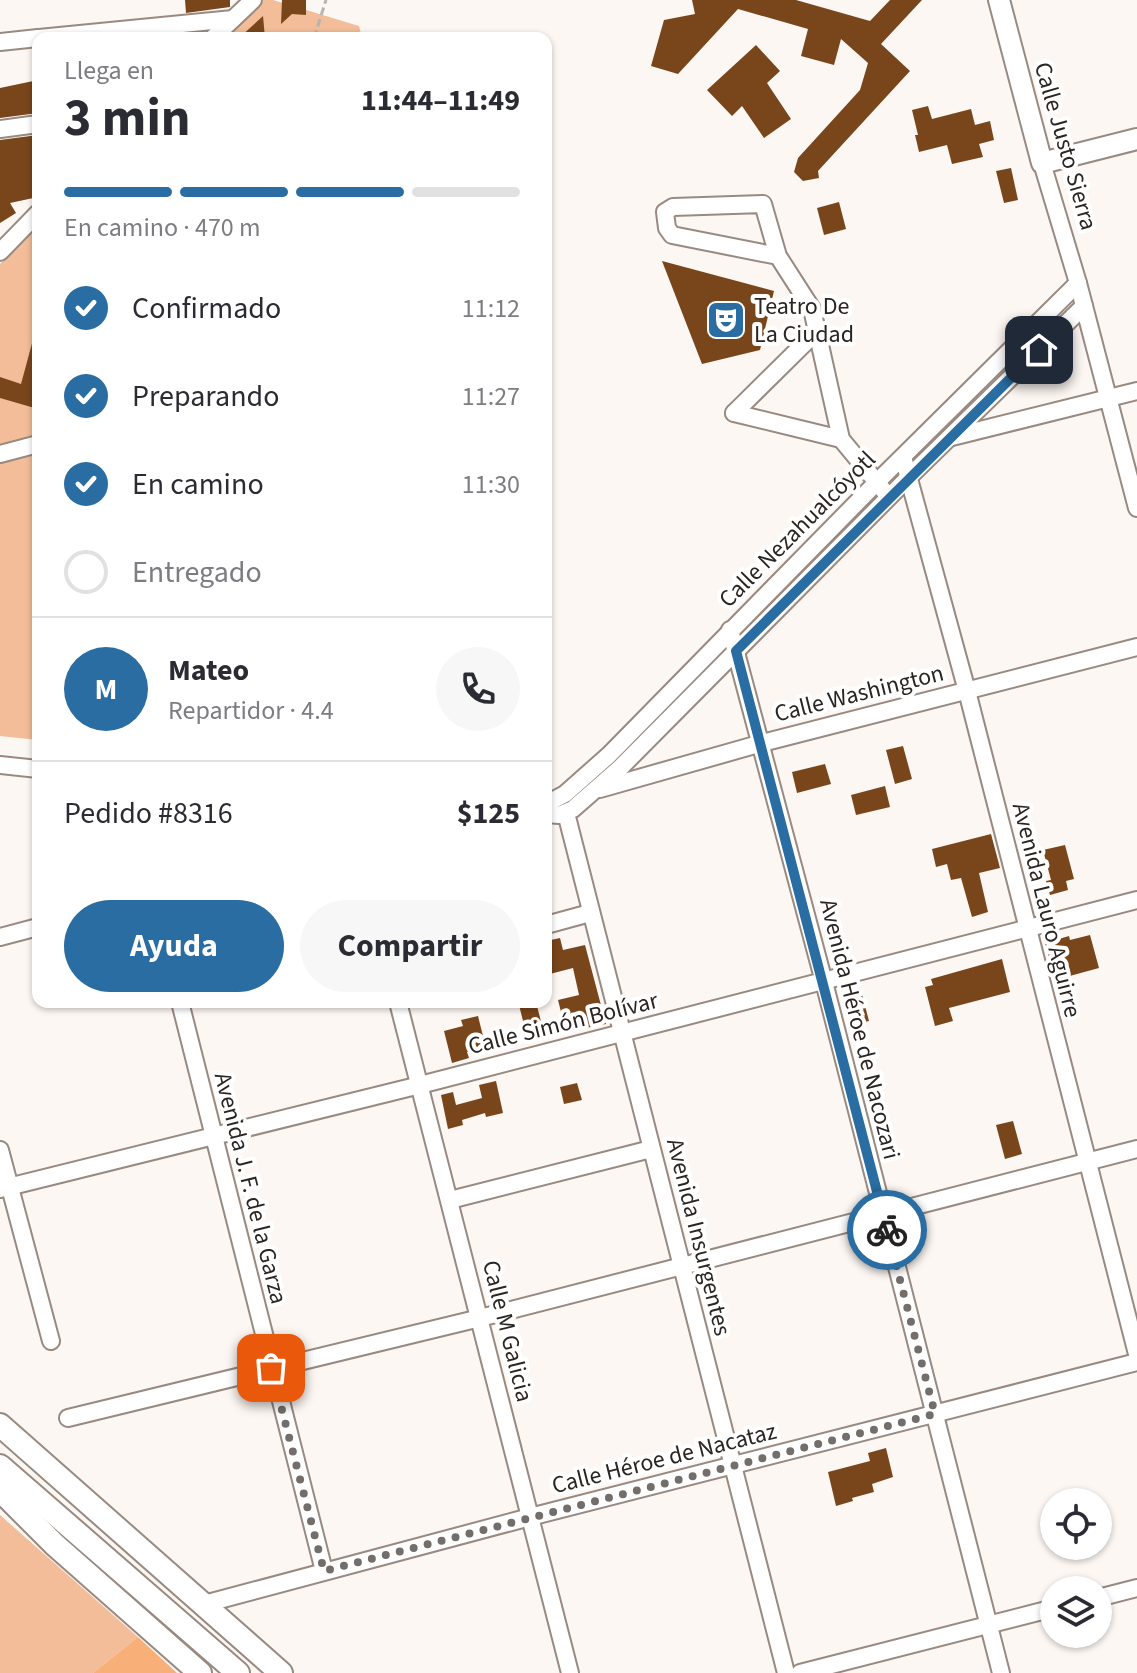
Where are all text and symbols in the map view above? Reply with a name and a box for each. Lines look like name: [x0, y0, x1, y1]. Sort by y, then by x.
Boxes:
text: Llega en: [64, 52, 154, 89]
street label: Calle Justo Sierra: [1025, 58, 1106, 234]
text: 11:44–11:49: [361, 79, 520, 122]
text: 3 min: [64, 82, 191, 156]
text: En camino · 470 m: [64, 209, 260, 246]
icon: check: [64, 286, 108, 330]
text: Confirmado: [132, 287, 281, 330]
place label: Teatro De La Ciudad: [754, 289, 854, 352]
text: 11:12: [462, 290, 520, 327]
theatre icon: Teatro De La Ciudad: [705, 299, 747, 341]
pin: [1005, 316, 1073, 384]
icon: home: [1017, 328, 1061, 372]
icon: check: [64, 374, 108, 418]
text: Preparando: [132, 375, 279, 418]
text: 11:27: [462, 378, 520, 415]
street label: Calle Nezahualcóyotl: [711, 443, 884, 616]
icon: check: [64, 462, 108, 506]
text: En camino: [132, 463, 264, 506]
text: 11:30: [462, 466, 520, 503]
text: Entregado: [132, 551, 262, 594]
button: phone: [436, 647, 520, 731]
text: Mateo: [168, 649, 249, 692]
street label: Calle Washington: [771, 656, 948, 731]
text: M: [95, 668, 117, 711]
text: Repartidor · 4.4: [168, 692, 334, 729]
text: Pedido #8316: [64, 792, 233, 835]
text: $125: [457, 792, 520, 835]
street label: Avenida Lauro Aguirre: [1003, 799, 1090, 1021]
street label: Avenida Héroe de Nacozari: [810, 895, 909, 1163]
button: Ayuda: [64, 900, 284, 992]
button: Compartir: [300, 900, 520, 992]
street label: Calle Simón Bolívar: [464, 983, 662, 1064]
street label: Avenida J. F. de la Garza: [205, 1069, 296, 1308]
street label: Avenida Insurgentes: [657, 1135, 740, 1340]
courier: [847, 1190, 927, 1270]
icon: bike: [865, 1208, 909, 1252]
street label: Calle M Galicia: [473, 1257, 542, 1406]
pin: [237, 1334, 305, 1402]
icon: bag: [249, 1346, 293, 1390]
street label: Calle Héroe de Nacataz: [548, 1414, 780, 1503]
map controls: [1040, 1488, 1112, 1648]
button: locate: [1040, 1488, 1112, 1560]
button: layers: [1040, 1576, 1112, 1648]

